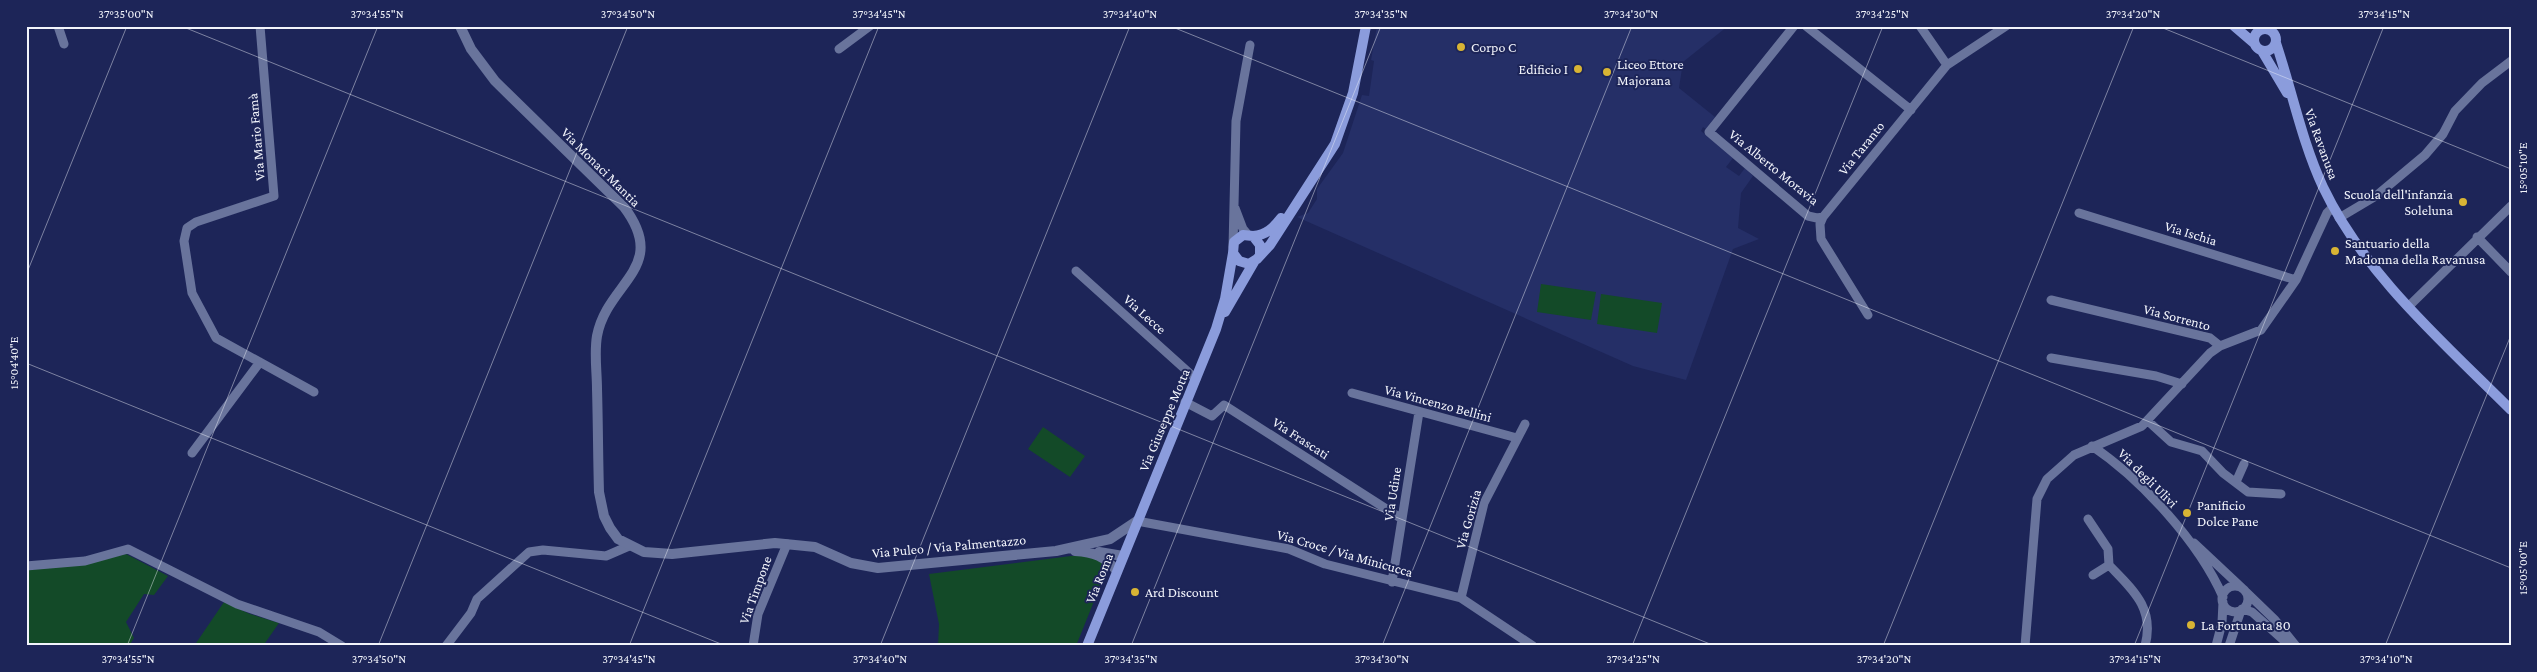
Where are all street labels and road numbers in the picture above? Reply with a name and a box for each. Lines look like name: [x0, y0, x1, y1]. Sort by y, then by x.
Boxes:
street label: Via Mario Famà: [244, 92, 268, 181]
street label: Via Ravanusa: [2302, 106, 2342, 182]
street label: Via Taranto: [1835, 118, 1887, 178]
street label: Via Monaci Mantia: [558, 124, 644, 210]
street label: Via Alberto Moravia: [1726, 126, 1823, 208]
street label: Via Ischia: [2163, 218, 2219, 249]
street label: Via Lecce: [1121, 291, 1169, 337]
street label: Via Sorrento: [2142, 300, 2212, 334]
street label: Via Giuseppe Motta: [1135, 366, 1193, 474]
street label: Via Vincenzo Bellini: [1383, 381, 1494, 425]
street label: Via Frascati: [1270, 414, 1333, 462]
street label: Via degli Ulivi: [2115, 445, 2181, 511]
street label: Via Udine: [1380, 466, 1404, 522]
street label: Via Gorizia: [1452, 487, 1484, 551]
street label: Via Croce / Via Minicucca: [1275, 526, 1415, 580]
street label: Via Puleo / Via Palmentazzo: [871, 531, 1027, 561]
street label: Via Roma: [1082, 550, 1116, 605]
street label: Via Timpone: [735, 554, 775, 626]

